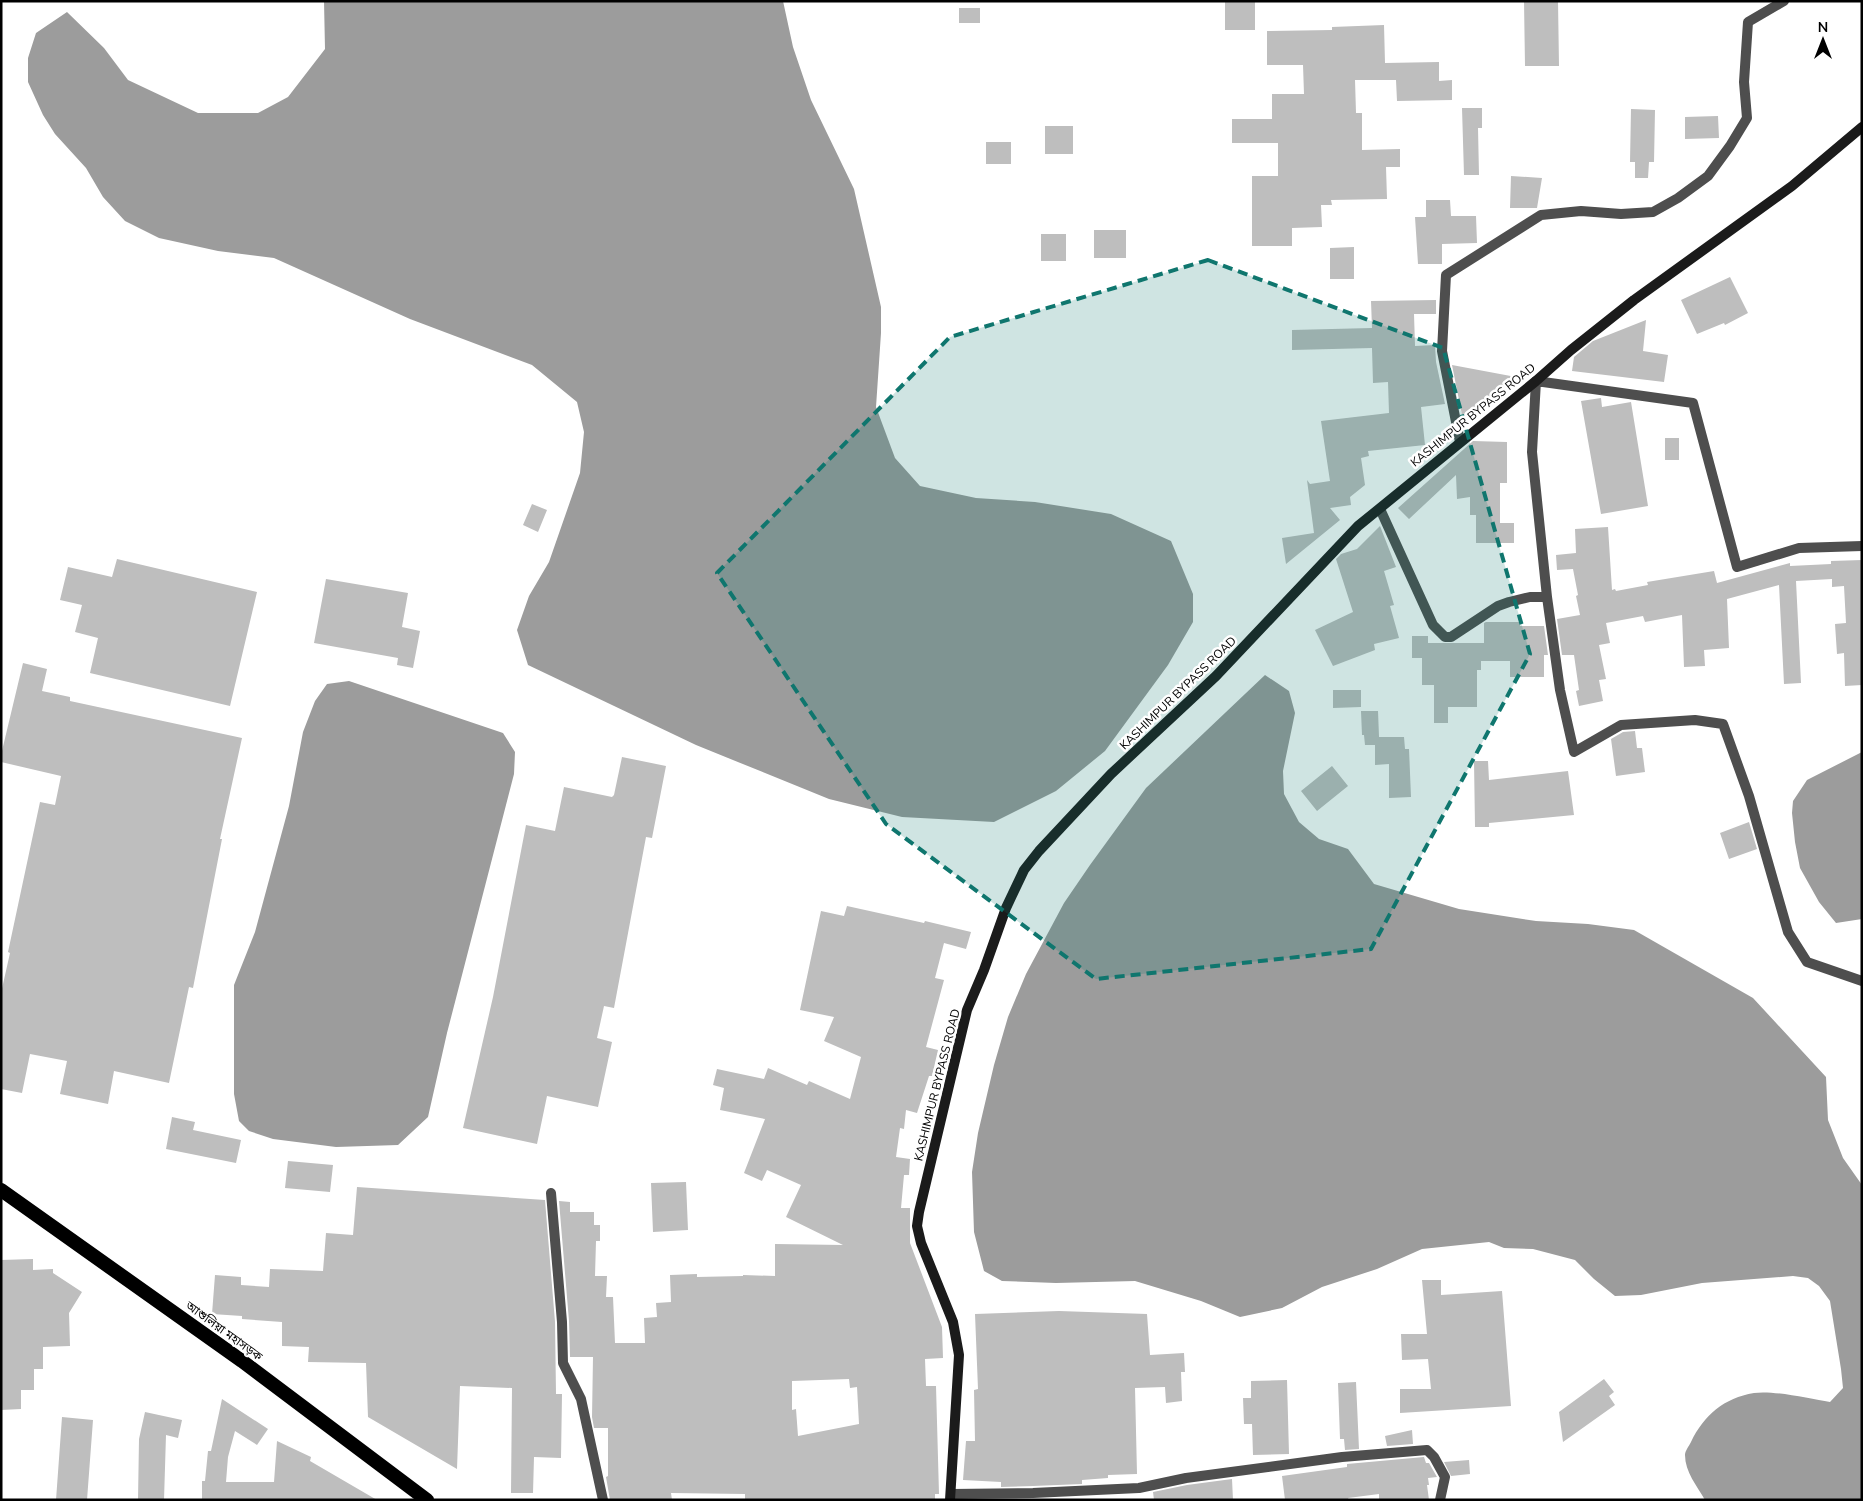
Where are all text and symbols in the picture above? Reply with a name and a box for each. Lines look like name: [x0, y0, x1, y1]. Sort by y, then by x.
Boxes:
north arrow: [1798, 15, 1848, 65]
text: N: [1818, 18, 1828, 37]
street label: KASHIMPUR BYPASS ROAD: [1407, 360, 1539, 470]
street label: KASHIMPUR BYPASS ROAD: [1116, 633, 1240, 753]
street label: KASHIMPUR BYPASS ROAD: [910, 1007, 964, 1163]
street label: আশুলিয়া মহাসড়ক: [182, 1297, 266, 1365]

